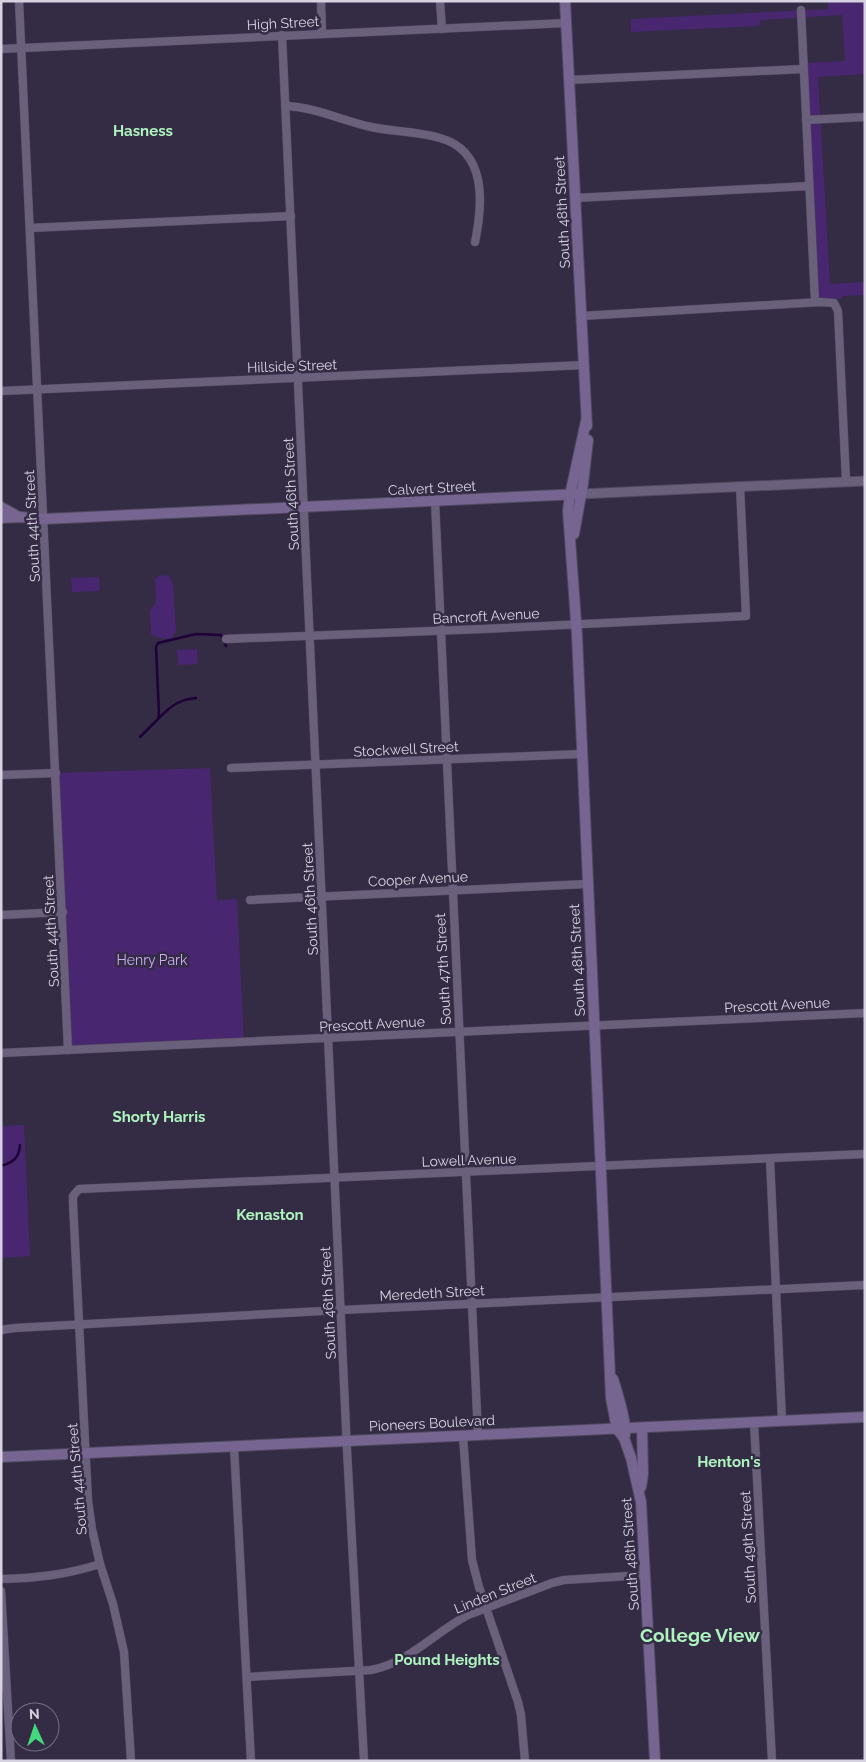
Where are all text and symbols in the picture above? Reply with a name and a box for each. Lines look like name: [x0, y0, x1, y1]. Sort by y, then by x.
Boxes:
street label: High Street: [246, 13, 320, 33]
district label: Hasness: [113, 122, 173, 140]
street label: South 48th Street: [551, 155, 573, 269]
street label: Hillside Street: [247, 356, 338, 376]
street label: South 46th Street: [280, 437, 302, 551]
street label: South 44th Street: [21, 469, 43, 582]
street label: Calvert Street: [388, 478, 477, 498]
street label: Bancroft Avenue: [432, 605, 540, 627]
street label: Stockwell Street: [353, 738, 459, 760]
street label: South 46th Street: [299, 842, 321, 956]
street label: Cooper Avenue: [368, 868, 468, 890]
street label: South 44th Street: [40, 874, 62, 987]
street label: South 48th Street: [566, 903, 588, 1017]
street label: South 47th Street: [432, 912, 454, 1025]
park label: Henry Park: [117, 952, 188, 968]
street label: Prescott Avenue: [724, 994, 830, 1016]
street label: Prescott Avenue: [319, 1013, 425, 1035]
district label: Shorty Harris: [113, 1108, 205, 1126]
street label: Lowell Avenue: [421, 1150, 517, 1170]
district label: Kenaston: [236, 1206, 304, 1224]
street label: South 46th Street: [317, 1246, 339, 1360]
street label: Meredeth Street: [379, 1282, 485, 1304]
street label: Pioneers Boulevard: [369, 1412, 495, 1434]
street label: South 44th Street: [64, 1422, 90, 1536]
district label: Henton's: [697, 1453, 761, 1471]
street label: South 49th Street: [737, 1490, 759, 1604]
street label: South 48th Street: [618, 1497, 642, 1611]
street label: Linden Street: [452, 1569, 539, 1617]
district label: College View: [640, 1624, 760, 1646]
district label: Pound Heights: [394, 1651, 500, 1669]
north arrow: [10, 1702, 60, 1752]
text: N: [29, 1706, 40, 1722]

